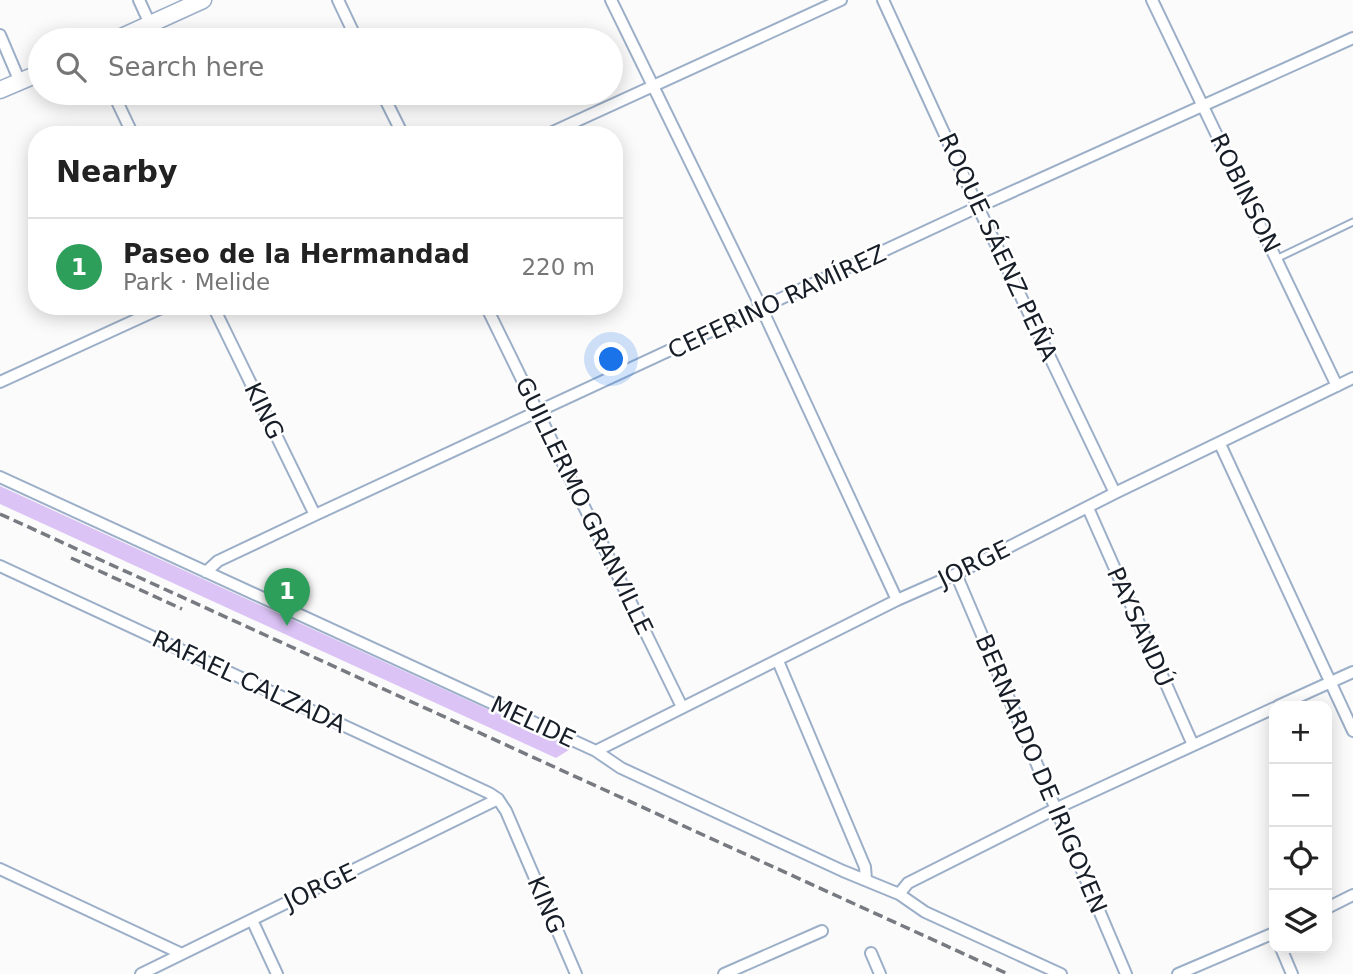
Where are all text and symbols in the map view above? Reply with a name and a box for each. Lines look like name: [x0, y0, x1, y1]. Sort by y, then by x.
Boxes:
search box: [28, 28, 623, 105]
icon: search: [52, 48, 90, 86]
text: Search here: [108, 52, 264, 82]
street label: ROQUE SÁENZ PEÑA: [933, 128, 1065, 366]
street label: ROBINSON: [1204, 129, 1286, 257]
text: Nearby: [56, 154, 178, 189]
street label: CEFERINO RAMÍREZ: [663, 238, 890, 365]
text: Paseo de la Hermandad: [123, 239, 470, 269]
text: 1: [71, 254, 87, 280]
text: 220 m: [521, 254, 595, 280]
text: Park · Melide: [123, 269, 270, 295]
your location: [594, 342, 628, 376]
street label: GUILLERMO GRANVILLE: [509, 373, 659, 639]
street label: KING: [238, 378, 290, 444]
street label: JORGE: [932, 535, 1014, 594]
street label: PAYSANDÚ: [1101, 562, 1181, 691]
pin: 1: [264, 568, 310, 626]
street label: RAFAEL CALZADA: [148, 625, 351, 739]
street label: BERNARDO DE IRIGOYEN: [969, 630, 1113, 918]
street label: MELIDE: [486, 690, 580, 754]
map controls: [1269, 701, 1332, 953]
button: +: [1269, 701, 1332, 764]
button: −: [1269, 764, 1332, 827]
button: locate: [1269, 827, 1332, 890]
street label: JORGE: [278, 858, 360, 917]
street label: KING: [522, 872, 570, 938]
button: layers: [1269, 890, 1332, 953]

